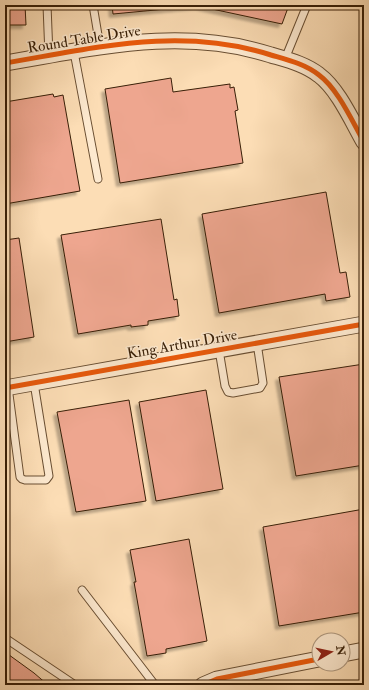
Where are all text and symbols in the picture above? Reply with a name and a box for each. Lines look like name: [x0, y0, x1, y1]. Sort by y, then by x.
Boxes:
street label: Round Table Drive: [26, 21, 142, 58]
street label: King Arthur Drive: [126, 325, 239, 364]
north arrow: [311, 632, 351, 672]
text: N: [333, 644, 348, 658]

